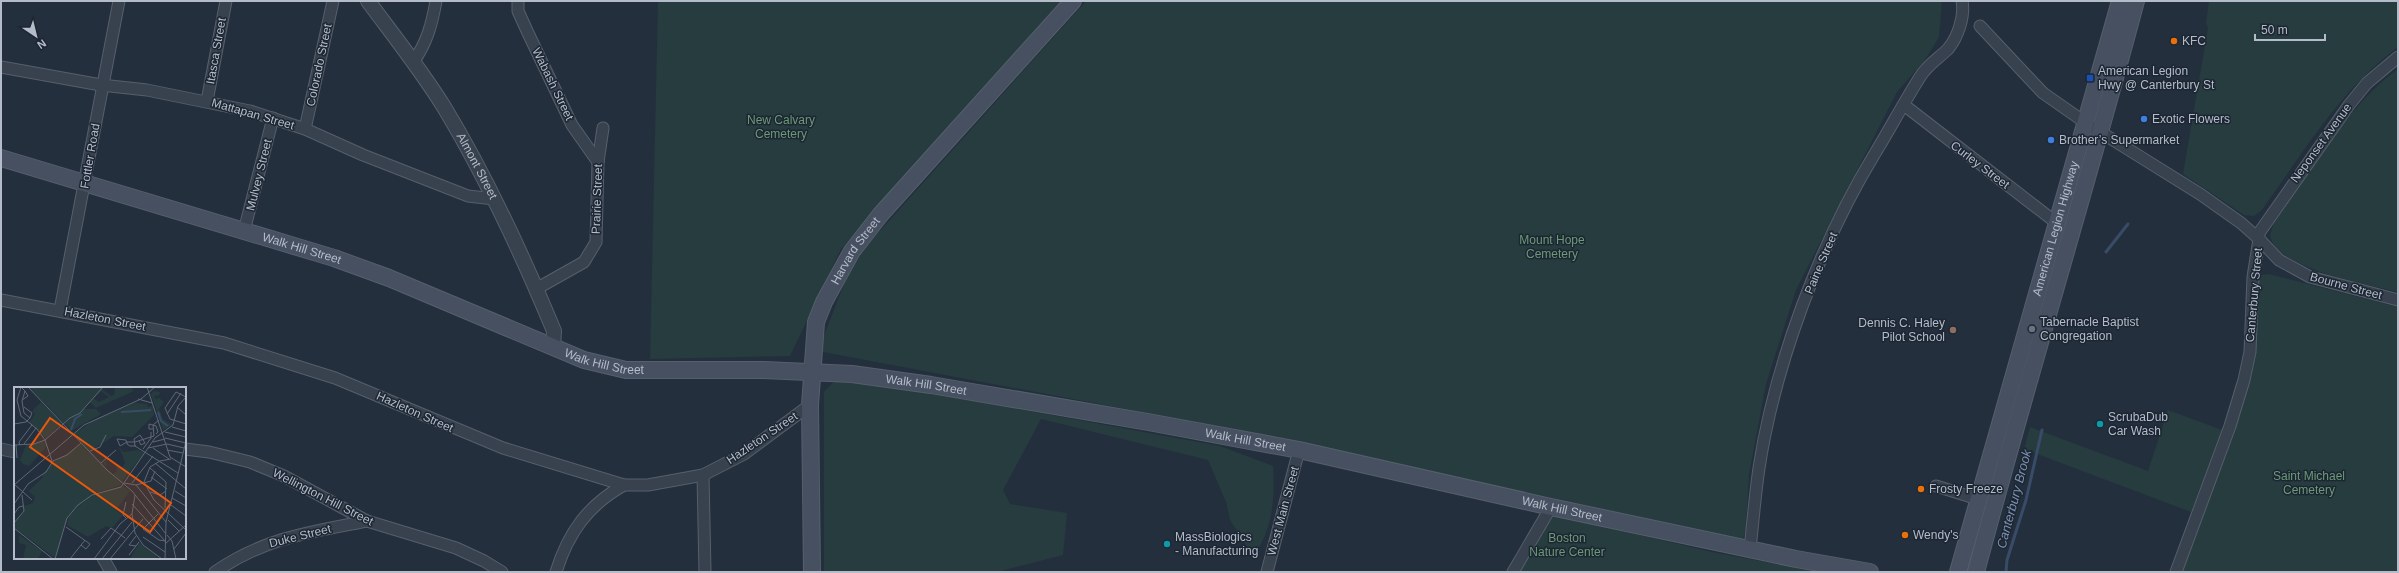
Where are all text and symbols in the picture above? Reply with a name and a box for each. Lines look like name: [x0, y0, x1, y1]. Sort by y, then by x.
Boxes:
north arrow: [16, 16, 56, 56]
street label: Itasca Street: [203, 16, 229, 85]
scale bar: [2255, 16, 2325, 42]
street label: Colorado Street: [303, 22, 335, 108]
text: 50 m: [2261, 23, 2288, 37]
place label: KFC: [2182, 34, 2206, 48]
marker: KFC: [2169, 36, 2179, 46]
text: N: [35, 37, 48, 51]
street label: Wabash Street: [529, 45, 577, 123]
place label: American Legion Hwy @ Canterbury St: [2098, 64, 2215, 92]
marker: American Legion Hwy @ Canterbury St: [2085, 73, 2095, 83]
street label: Mattapan Street: [210, 96, 297, 133]
street label: Neponset Avenue: [2288, 100, 2355, 185]
place label: Exotic Flowers: [2152, 112, 2230, 126]
park label: New Calvary Cemetery: [747, 113, 815, 141]
marker: Exotic Flowers: [2139, 114, 2149, 124]
street label: Fottler Road: [77, 122, 103, 190]
street label: Almont Street: [454, 130, 501, 202]
place label: Brother’s Supermarket: [2059, 133, 2180, 147]
marker: Brother’s Supermarket: [2046, 135, 2056, 145]
street label: Mulvey Street: [243, 137, 275, 212]
street label: Curley Street: [1948, 138, 2013, 192]
street label: American Legion Highway: [2030, 159, 2081, 298]
street label: Prairie Street: [589, 163, 605, 234]
street label: Harvard Street: [828, 214, 883, 287]
street label: Paine Street: [1802, 229, 1841, 296]
street label: Walk Hill Street: [261, 230, 344, 267]
park label: Mount Hope Cemetery: [1519, 233, 1585, 261]
street label: Canterbury Street: [2243, 247, 2265, 343]
street label: Bourne Street: [2308, 270, 2384, 303]
street label: Hazleton Street: [63, 304, 148, 334]
place label: Tabernacle Baptist Congregation: [2040, 315, 2139, 343]
place label: Dennis C. Haley Pilot School: [1858, 316, 1945, 344]
marker: Tabernacle Baptist Congregation: [2027, 324, 2037, 334]
marker: Dennis C. Haley Pilot School: [1948, 325, 1958, 335]
street label: Walk Hill Street: [562, 346, 645, 377]
street label: Walk Hill Street: [885, 372, 968, 398]
inset map: [14, 387, 186, 559]
street label: Hazleton Street: [374, 389, 456, 435]
street label: Hazleton Street: [724, 409, 801, 467]
place label: ScrubaDub Car Wash: [2108, 410, 2168, 438]
marker: ScrubaDub Car Wash: [2095, 419, 2105, 429]
street label: Walk Hill Street: [1204, 426, 1288, 455]
water label: Canterbury Brook: [1994, 446, 2035, 550]
street label: West Main Street: [1264, 464, 1302, 557]
street label: Wellington Hill Street: [270, 466, 376, 529]
park label: Saint Michael Cemetery: [2273, 469, 2345, 497]
place label: Frosty Freeze: [1929, 482, 2003, 496]
marker: Frosty Freeze: [1916, 484, 1926, 494]
street label: Walk Hill Street: [1520, 494, 1604, 525]
street label: Duke Street: [268, 521, 333, 550]
place label: Wendy's: [1913, 528, 1958, 542]
place label: MassBiologics - Manufacturing: [1175, 530, 1258, 558]
marker: Wendy's: [1900, 530, 1910, 540]
park label: Boston Nature Center: [1529, 531, 1605, 559]
marker: MassBiologics - Manufacturing: [1162, 539, 1172, 549]

